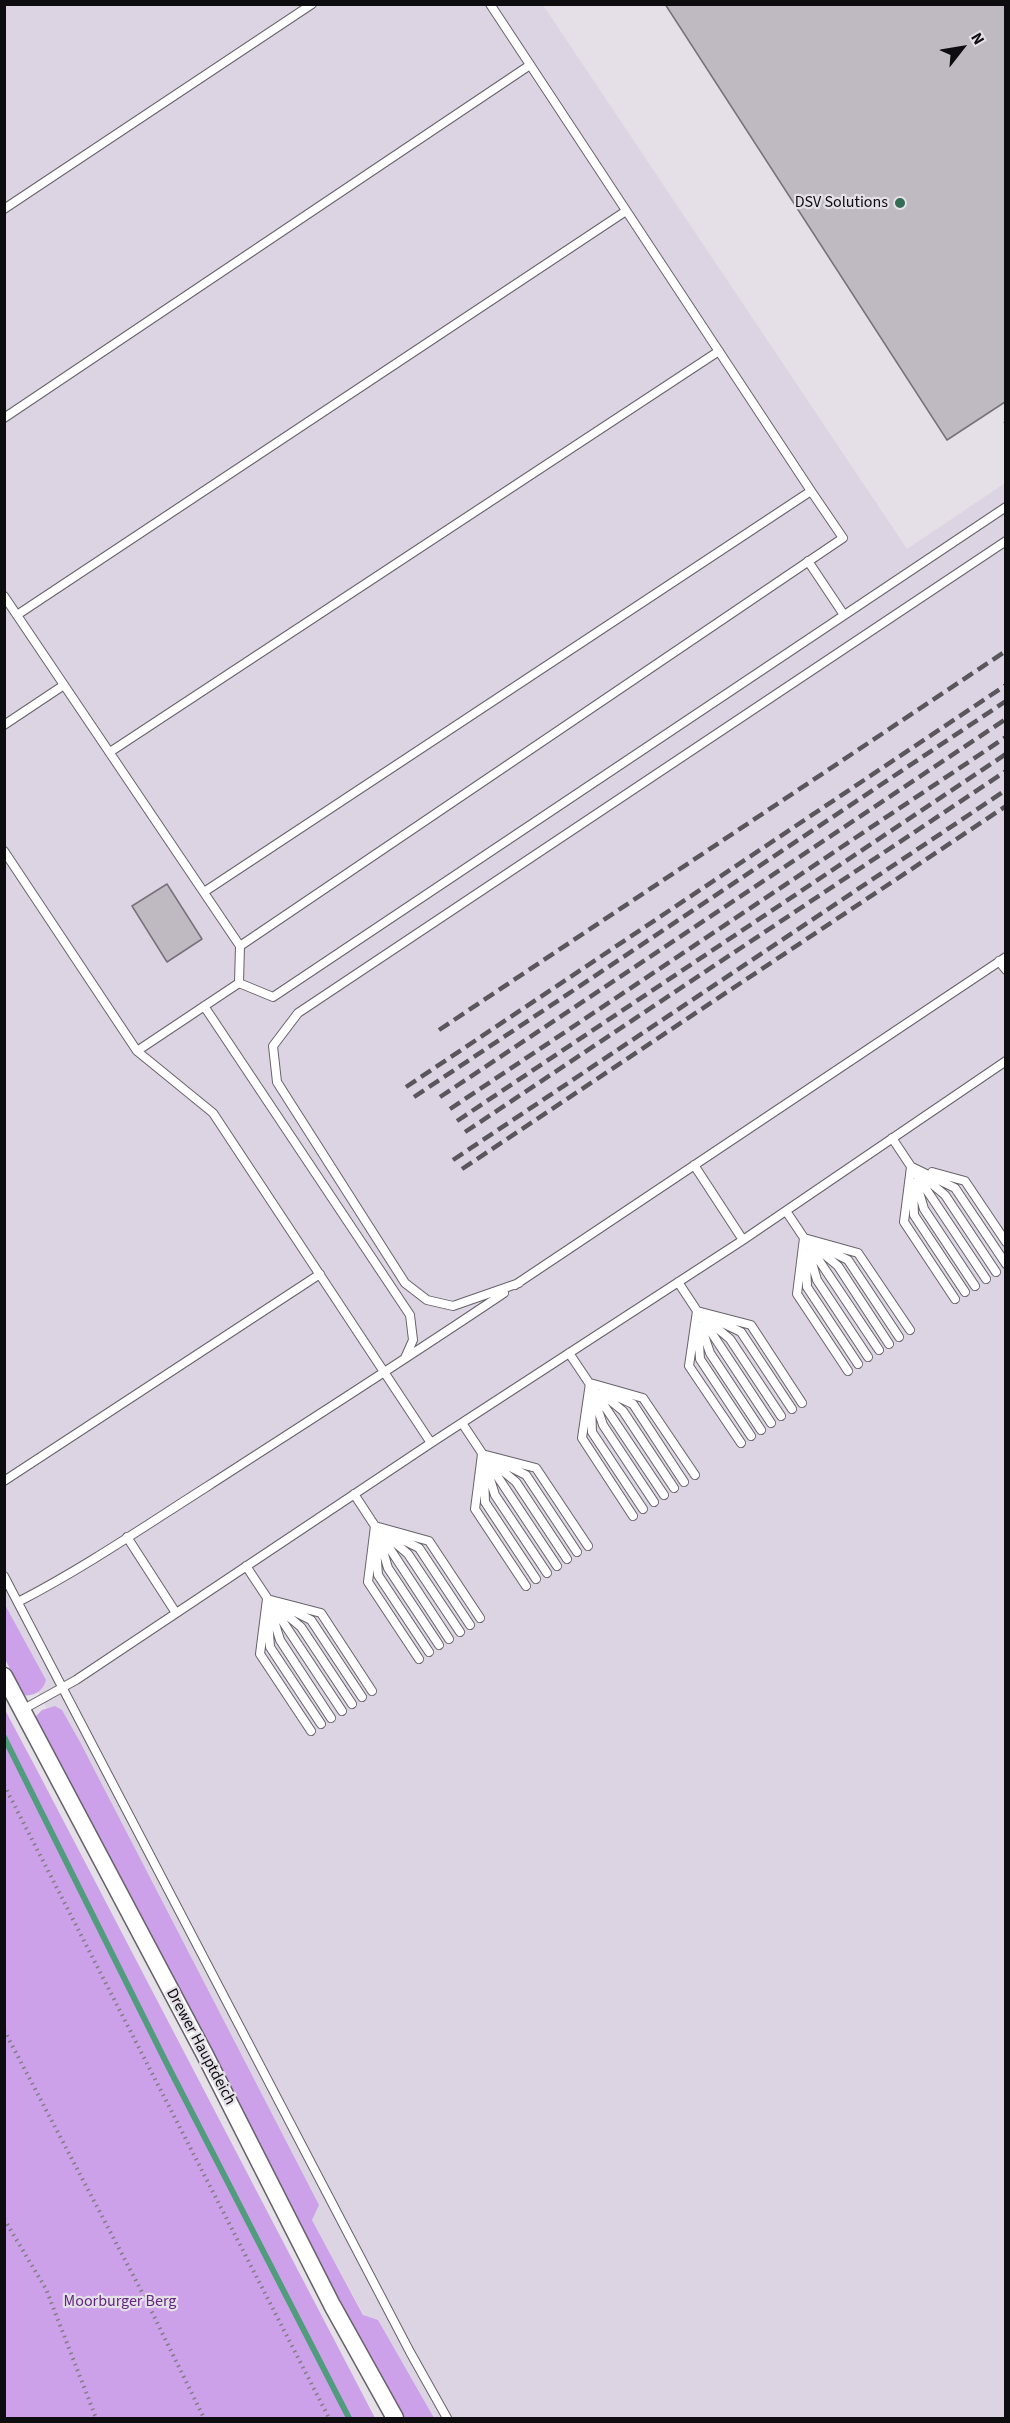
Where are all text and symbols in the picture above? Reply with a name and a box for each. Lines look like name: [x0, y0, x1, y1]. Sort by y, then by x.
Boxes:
north arrow: [932, 18, 992, 78]
text: N: [965, 28, 990, 49]
place label: DSV Solutions: [795, 193, 888, 213]
marker: DSV Solutions: [893, 196, 907, 210]
street label: Drewer Hauptdeich: [161, 1985, 239, 2109]
park label: Moorburger Berg: [64, 2292, 176, 2312]

